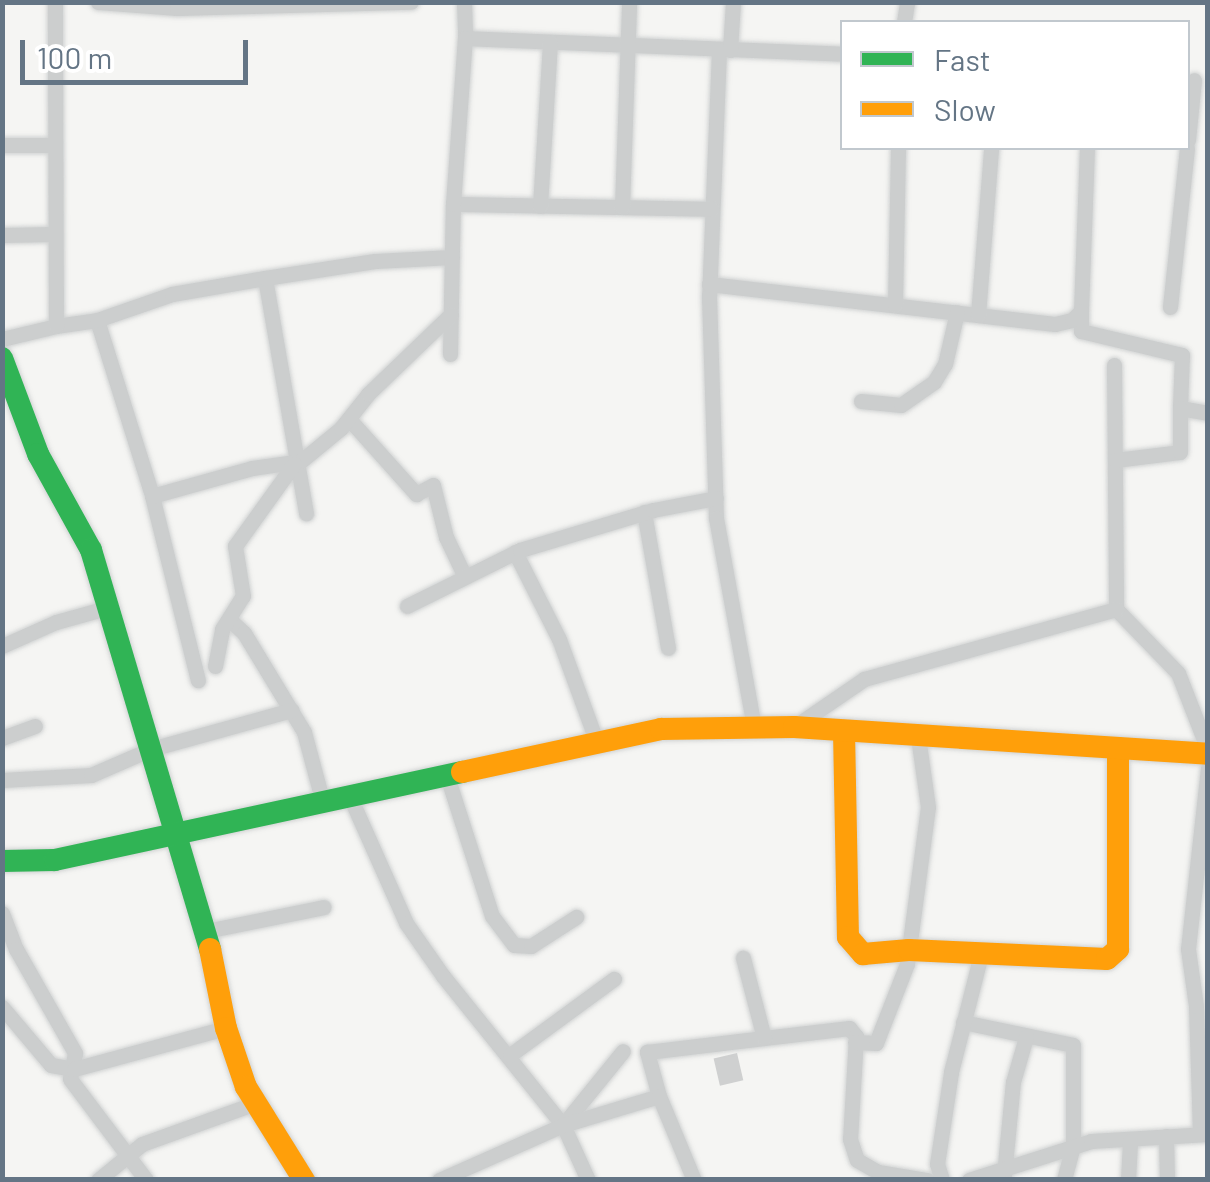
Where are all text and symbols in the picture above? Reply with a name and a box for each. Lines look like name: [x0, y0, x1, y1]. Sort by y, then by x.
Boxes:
scale bar: [25, 20, 252, 82]
legend: [840, 20, 1190, 150]
text: 100 m: [37, 39, 112, 75]
text: Fast: [934, 41, 991, 77]
text: Slow: [934, 91, 996, 127]

